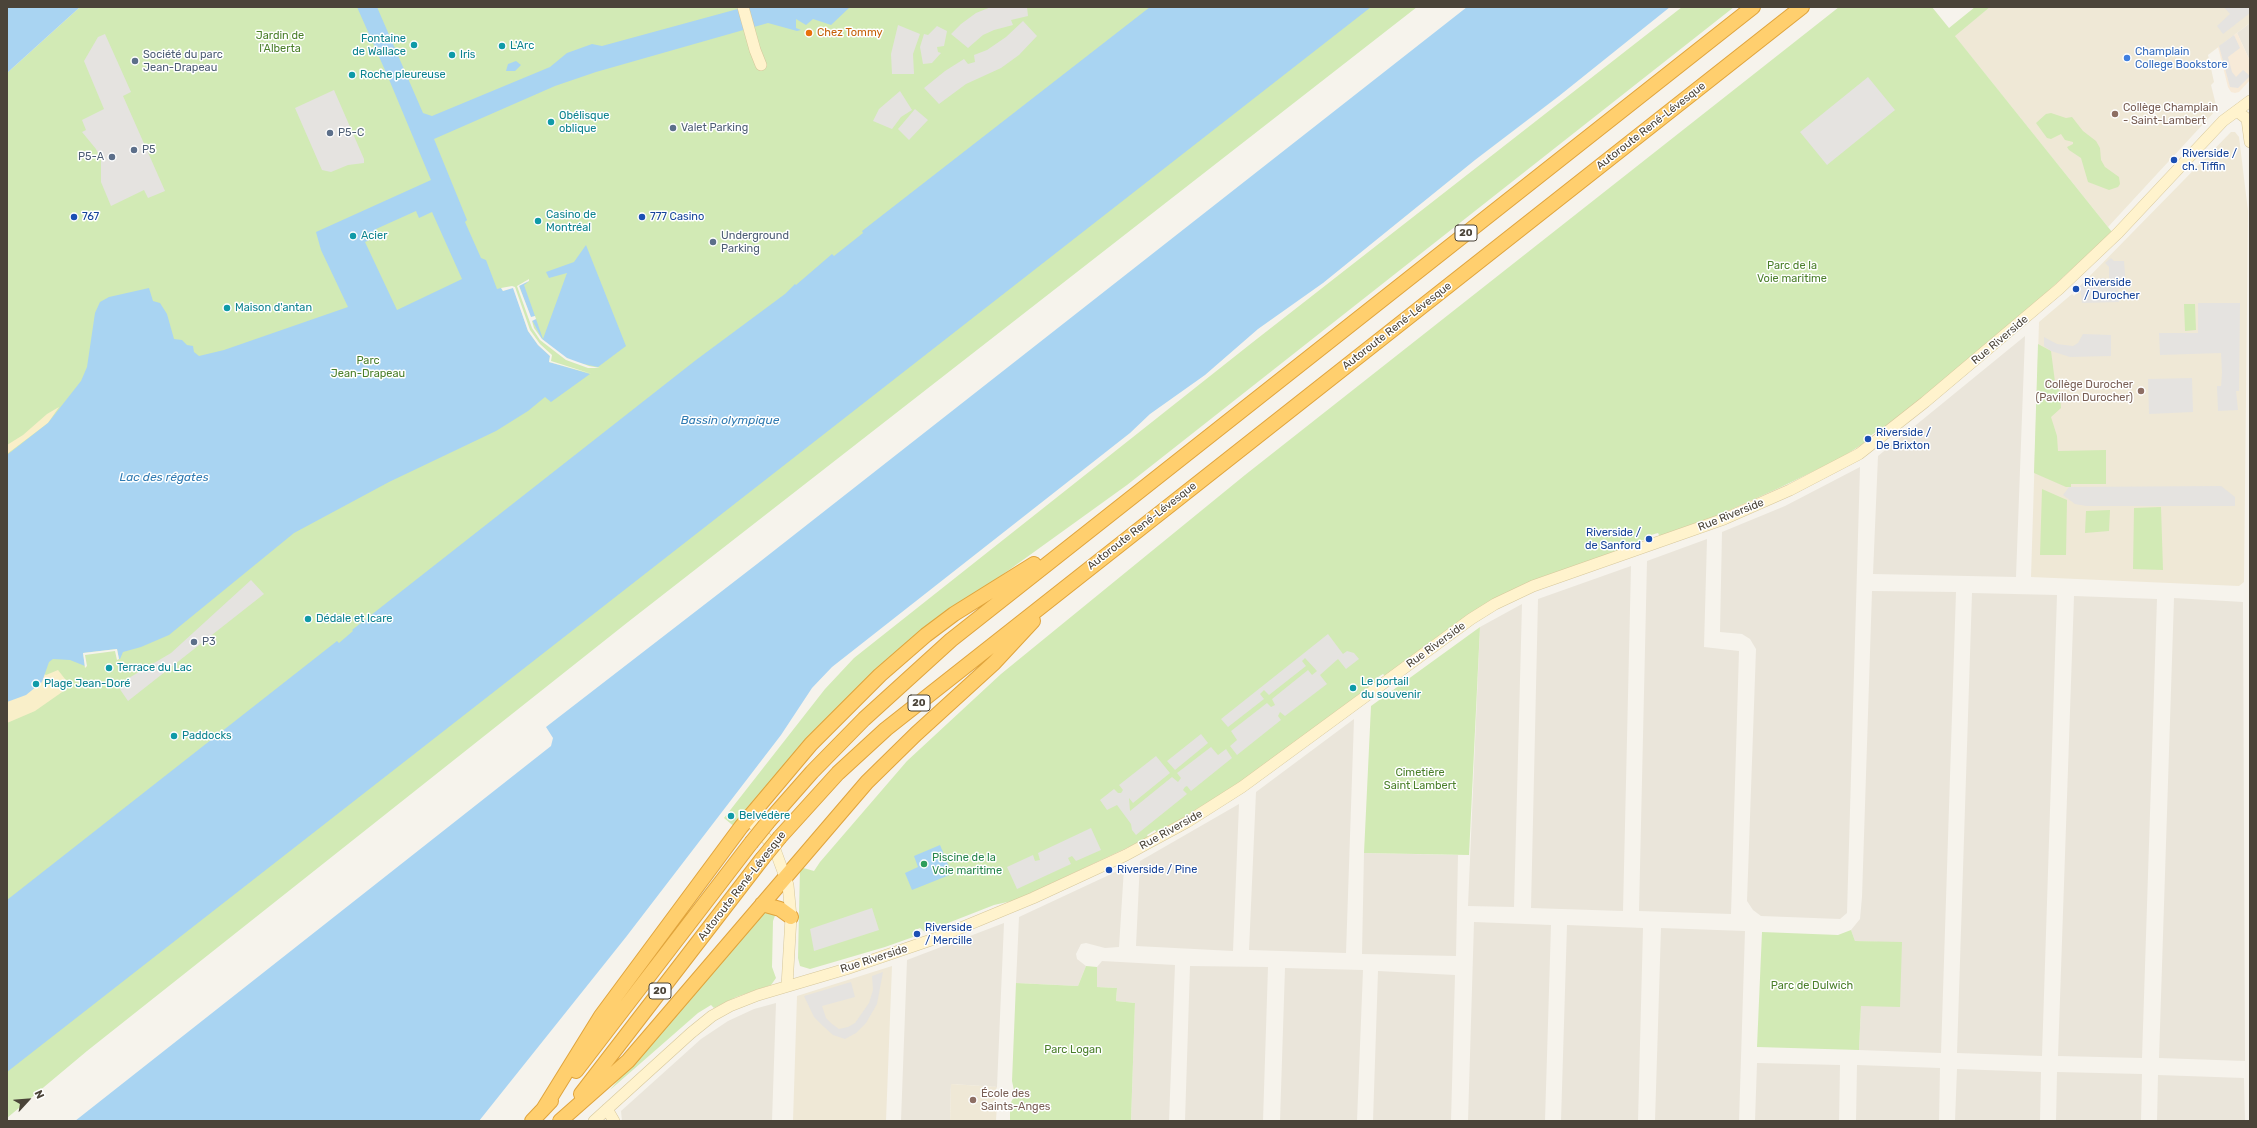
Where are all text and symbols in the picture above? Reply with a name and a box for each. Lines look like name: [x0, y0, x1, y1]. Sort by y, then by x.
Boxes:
place label: Chez Tommy: [817, 26, 883, 40]
marker: Chez Tommy: [804, 28, 814, 38]
park label: Jardin de l'Alberta: [256, 29, 304, 55]
place label: Fontaine de Wallace: [352, 32, 406, 58]
place label: L'Arc: [510, 39, 534, 53]
marker: Fontaine de Wallace: [409, 40, 419, 50]
marker: L'Arc: [497, 41, 507, 51]
place label: Champlain College Bookstore: [2135, 45, 2228, 71]
place label: Société du parc Jean-Drapeau: [143, 48, 223, 74]
place label: Iris: [460, 48, 475, 62]
marker: Iris: [447, 50, 457, 60]
marker: Champlain College Bookstore: [2122, 53, 2132, 63]
marker: Société du parc Jean-Drapeau: [130, 56, 140, 66]
place label: Roche pleureuse: [360, 68, 446, 82]
marker: Roche pleureuse: [347, 70, 357, 80]
street label: Autoroute René-Lévesque: [1594, 79, 1708, 173]
place label: Collège Champlain - Saint-Lambert: [2123, 101, 2218, 127]
place label: Obélisque oblique: [559, 109, 609, 135]
marker: Collège Champlain - Saint-Lambert: [2110, 109, 2120, 119]
marker: Obélisque oblique: [546, 117, 556, 127]
place label: Valet Parking: [681, 121, 748, 135]
marker: Valet Parking: [668, 123, 678, 133]
place label: P5-C: [338, 126, 364, 140]
marker: P5-C: [325, 128, 335, 138]
place label: P5: [142, 143, 156, 157]
marker: P5: [129, 145, 139, 155]
place label: Riverside / ch. Tiffin: [2182, 147, 2237, 173]
place label: P5-A: [78, 150, 104, 164]
marker: P5-A: [107, 152, 117, 162]
marker: Riverside / ch. Tiffin: [2169, 155, 2179, 165]
place label: Casino de Montréal: [546, 208, 596, 234]
place label: 767: [82, 210, 99, 224]
place label: 777 Casino: [650, 210, 704, 224]
marker: 767: [69, 212, 79, 222]
marker: 777 Casino: [637, 212, 647, 222]
marker: Casino de Montréal: [533, 216, 543, 226]
road number: 20: [1455, 225, 1477, 241]
place label: Acier: [361, 229, 387, 243]
place label: Underground Parking: [721, 229, 789, 255]
marker: Acier: [348, 231, 358, 241]
marker: Underground Parking: [708, 237, 718, 247]
park label: Parc de la Voie maritime: [1757, 259, 1827, 285]
place label: Riverside / Durocher: [2084, 276, 2140, 302]
street label: Autoroute René-Lévesque: [1340, 279, 1454, 373]
marker: Riverside / Durocher: [2071, 284, 2081, 294]
place label: Maison d'antan: [235, 301, 312, 315]
marker: Maison d'antan: [222, 303, 232, 313]
street label: Rue Riverside: [1969, 313, 2031, 367]
park label: Parc Jean-Drapeau: [331, 354, 405, 380]
place label: Collège Durocher (Pavillon Durocher): [2036, 378, 2133, 404]
marker: Collège Durocher (Pavillon Durocher): [2136, 386, 2146, 396]
water label: Bassin olympique: [681, 414, 779, 428]
place label: Riverside / De Brixton: [1876, 426, 1931, 452]
marker: Riverside / De Brixton: [1863, 434, 1873, 444]
water label: Lac des régates: [119, 471, 209, 485]
street label: Autoroute René-Lévesque: [1085, 479, 1199, 573]
street label: Rue Riverside: [1696, 496, 1766, 534]
place label: Riverside / de Sanford: [1585, 526, 1641, 552]
marker: Riverside / de Sanford: [1644, 534, 1654, 544]
place label: Dédale et Icare: [316, 612, 392, 626]
marker: Dédale et Icare: [303, 614, 313, 624]
street label: Rue Riverside: [1404, 619, 1468, 671]
place label: P3: [202, 635, 216, 649]
marker: P3: [189, 637, 199, 647]
place label: Terrace du Lac: [117, 661, 192, 675]
marker: Terrace du Lac: [104, 663, 114, 673]
place label: Le portail du souvenir: [1361, 675, 1421, 701]
place label: Plage Jean-Doré: [44, 677, 130, 691]
marker: Plage Jean-Doré: [31, 679, 41, 689]
marker: Le portail du souvenir: [1348, 683, 1358, 693]
road number: 20: [908, 695, 930, 711]
place label: Paddocks: [182, 729, 232, 743]
marker: Paddocks: [169, 731, 179, 741]
park label: Cimetière Saint Lambert: [1384, 766, 1456, 792]
street label: Rue Riverside: [1137, 807, 1205, 853]
place label: Belvédère: [739, 809, 790, 823]
marker: Belvédère: [726, 811, 736, 821]
street label: Autoroute René-Lévesque: [695, 829, 789, 943]
place label: Piscine de la Voie maritime: [932, 851, 1002, 877]
marker: Piscine de la Voie maritime: [919, 859, 929, 869]
place label: Riverside / Pine: [1117, 863, 1197, 877]
marker: Riverside / Pine: [1104, 865, 1114, 875]
place label: Riverside / Mercille: [925, 921, 972, 947]
marker: Riverside / Mercille: [912, 929, 922, 939]
street label: Rue Riverside: [839, 942, 909, 976]
park label: Parc de Dulwich: [1771, 979, 1853, 993]
road number: 20: [649, 983, 671, 999]
park label: Parc Logan: [1044, 1043, 1102, 1057]
north arrow: [8, 1080, 48, 1120]
place label: École des Saints-Anges: [981, 1087, 1050, 1113]
text: N: [32, 1088, 47, 1101]
marker: École des Saints-Anges: [968, 1095, 978, 1105]

